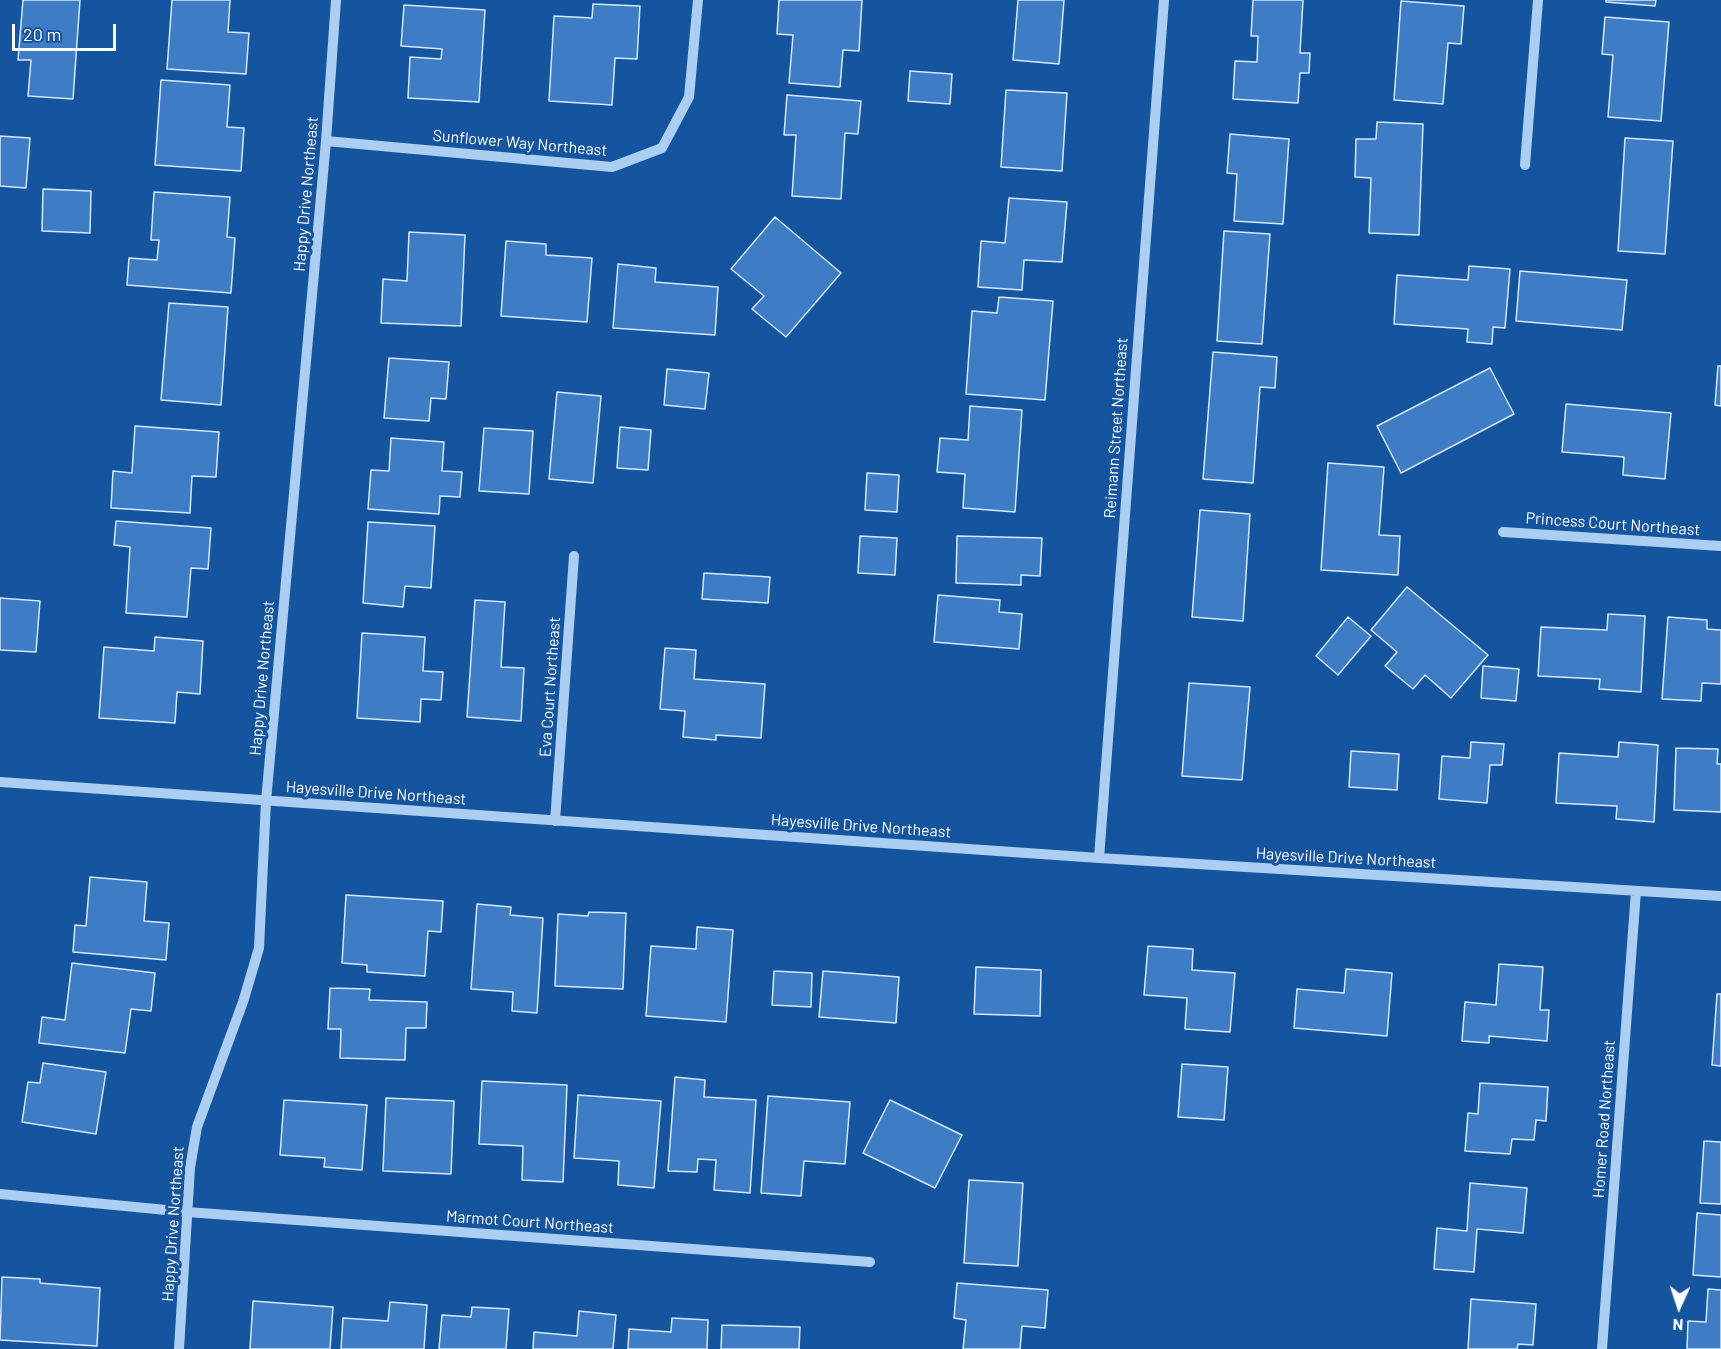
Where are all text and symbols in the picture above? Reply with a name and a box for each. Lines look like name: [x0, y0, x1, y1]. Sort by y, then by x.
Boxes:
scale bar: [15, 12, 118, 50]
text: 20 m: [23, 23, 61, 45]
street label: Happy Drive Northeast: [290, 116, 322, 272]
street label: Sunflower Way Northeast: [432, 126, 608, 160]
street label: Reimann Street Northeast: [1100, 337, 1132, 519]
street label: Princess Court Northeast: [1525, 508, 1701, 540]
street label: Happy Drive Northeast: [246, 600, 278, 756]
street label: Eva Court Northeast: [536, 616, 564, 758]
street label: Hayesville Drive Northeast: [285, 777, 467, 809]
street label: Hayesville Drive Northeast: [770, 810, 952, 842]
street label: Hayesville Drive Northeast: [1255, 844, 1437, 872]
street label: Homer Road Northeast: [1589, 1039, 1619, 1199]
street label: Happy Drive Northeast: [158, 1146, 188, 1302]
street label: Marmot Court Northeast: [445, 1207, 615, 1237]
north arrow: [1649, 1277, 1709, 1337]
text: N: [1672, 1316, 1684, 1335]

